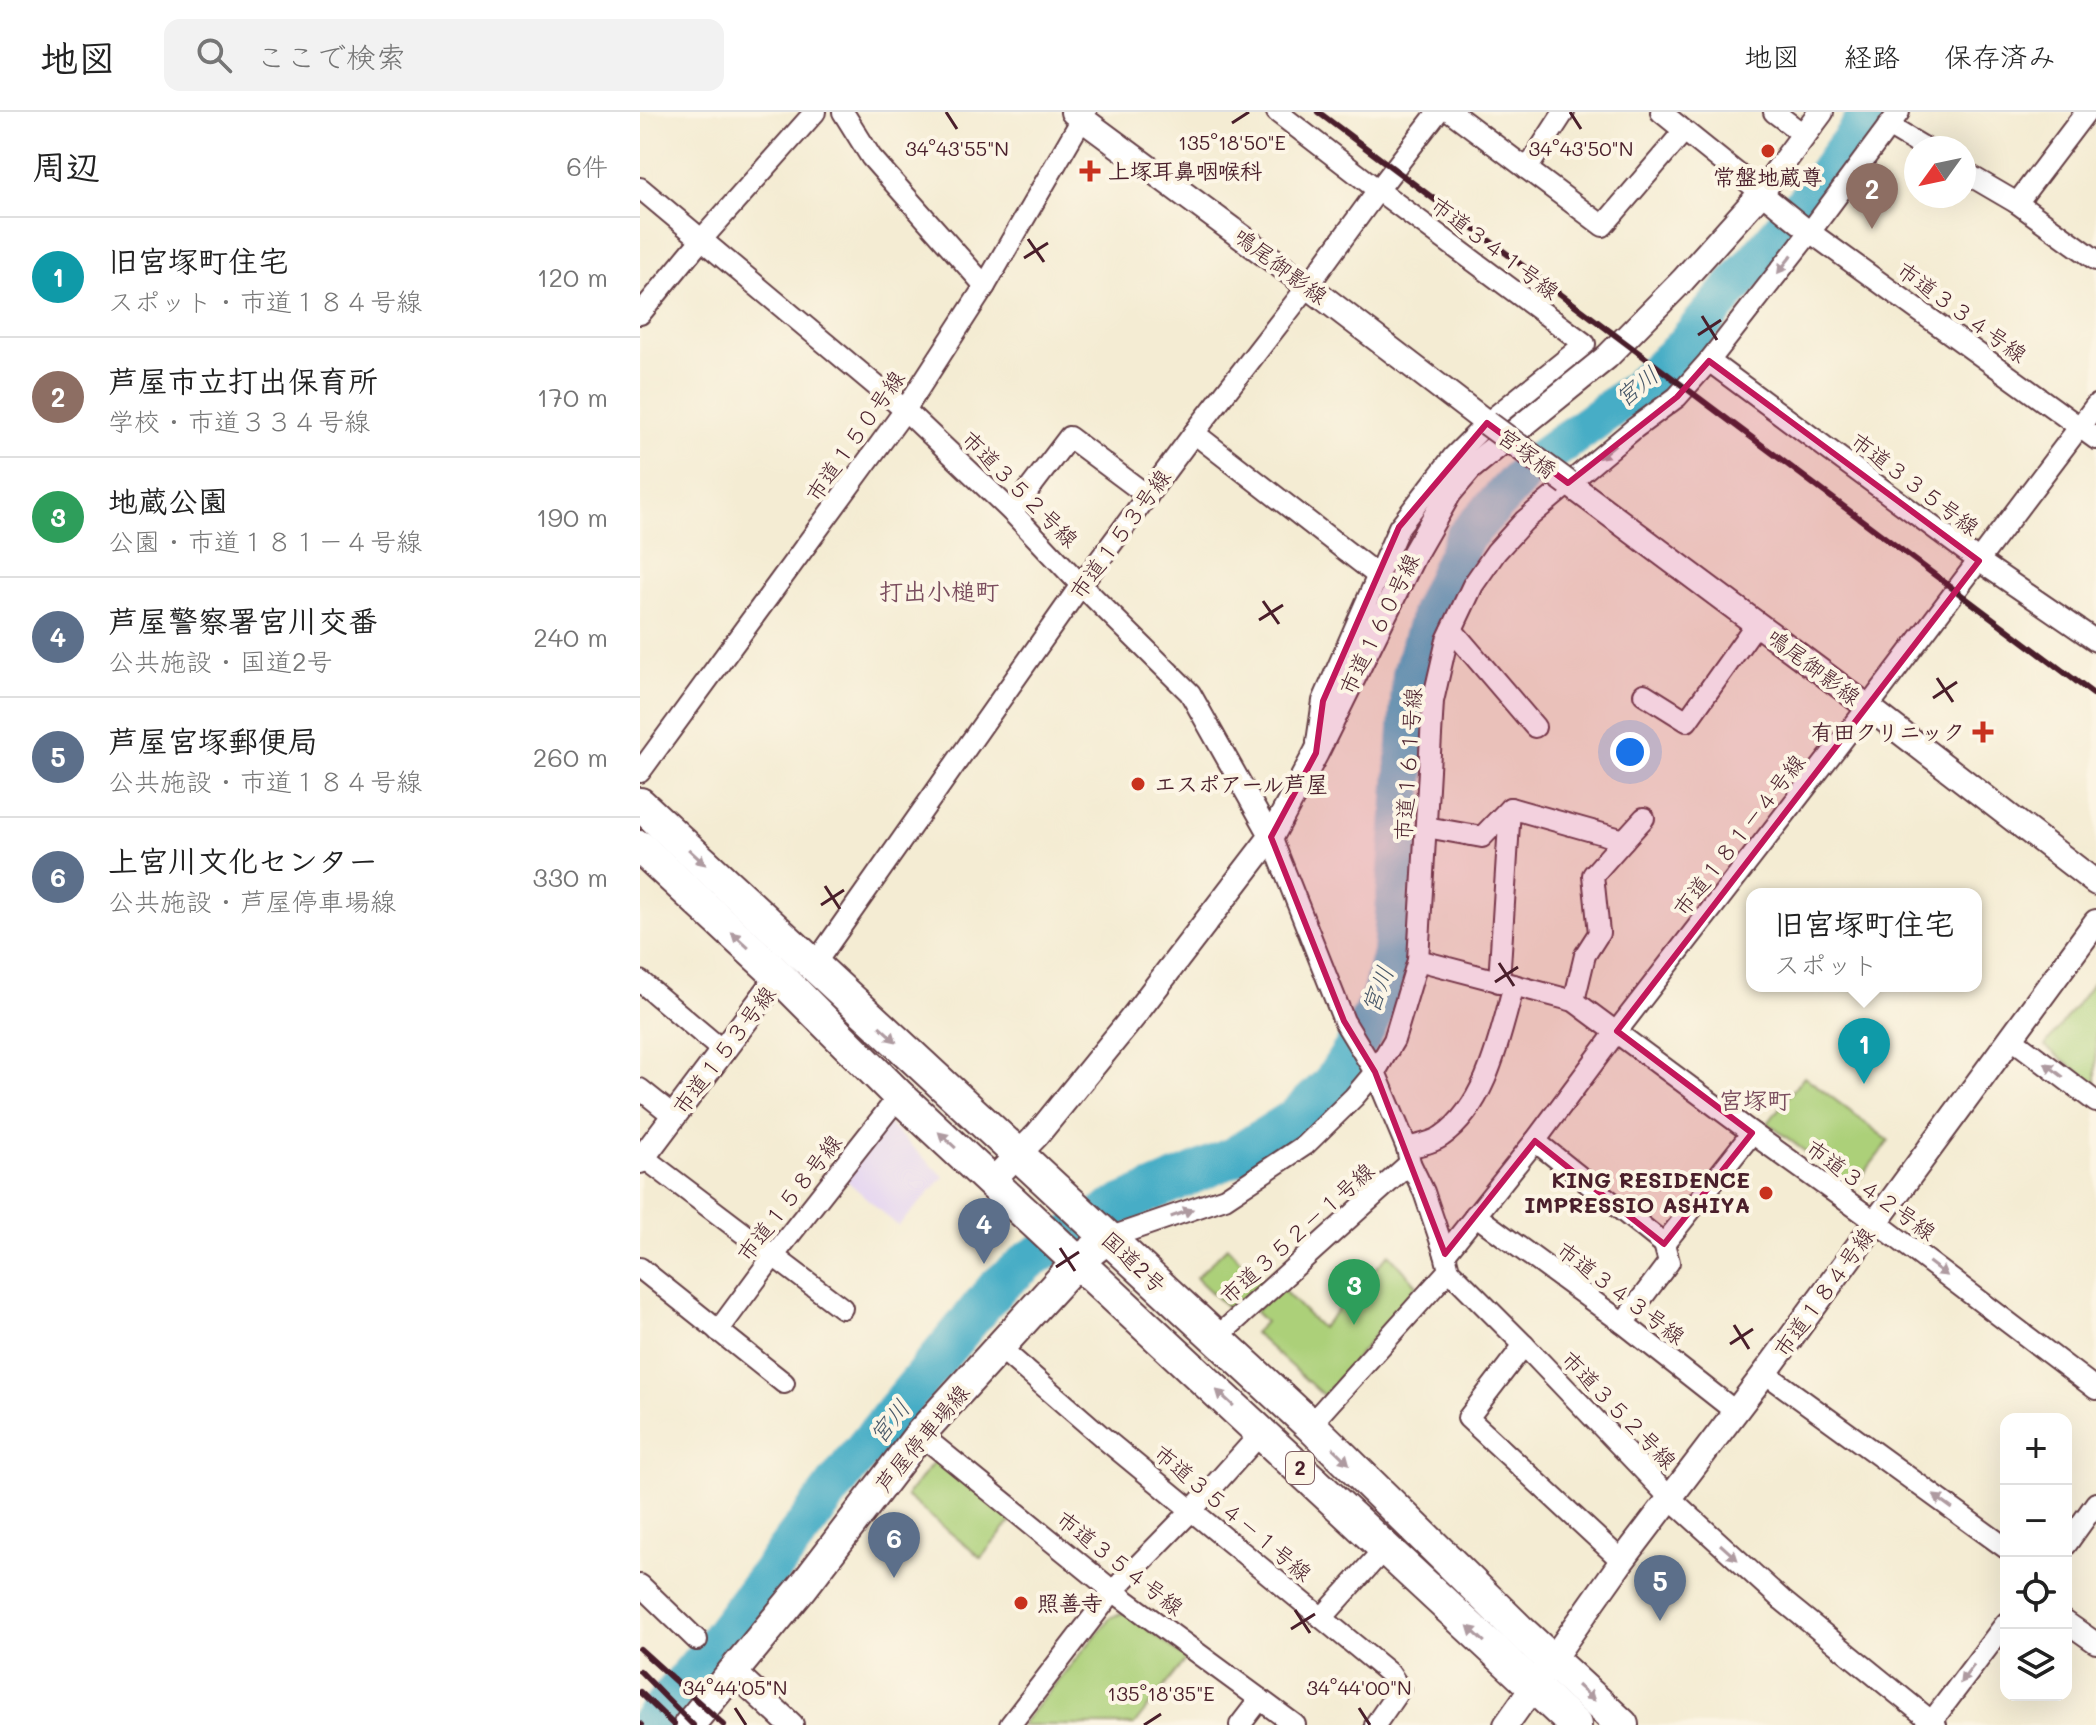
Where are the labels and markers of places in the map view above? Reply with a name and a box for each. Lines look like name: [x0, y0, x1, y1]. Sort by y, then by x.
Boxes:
marker: 常盤地蔵尊: [1759, 142, 1777, 160]
place label: 上塚耳鼻咽喉科: [1108, 156, 1262, 185]
marker: 上塚耳鼻咽喉科: [1079, 160, 1101, 182]
place label: 常盤地蔵尊: [1713, 162, 1823, 191]
pin: 2: [1846, 163, 1898, 229]
place label: 有田クリニック: [1811, 717, 1965, 746]
marker: 有田クリニック: [1972, 721, 1994, 743]
place label: エスポアール芦屋: [1154, 769, 1328, 798]
marker: エスポアール芦屋: [1129, 775, 1147, 793]
pin: 1: [1838, 1018, 1890, 1084]
place label: KING RESIDENCE IMPRESSIO ASHIYA: [1524, 1165, 1750, 1219]
marker: KING RESIDENCE IMPRESSIO ASHIYA: [1757, 1184, 1775, 1202]
pin: 4: [958, 1198, 1010, 1264]
pin: 3: [1328, 1259, 1380, 1325]
pin: 6: [868, 1512, 920, 1578]
pin: 5: [1634, 1555, 1686, 1621]
place label: 照善寺: [1037, 1588, 1103, 1617]
marker: 照善寺: [1012, 1594, 1030, 1612]

